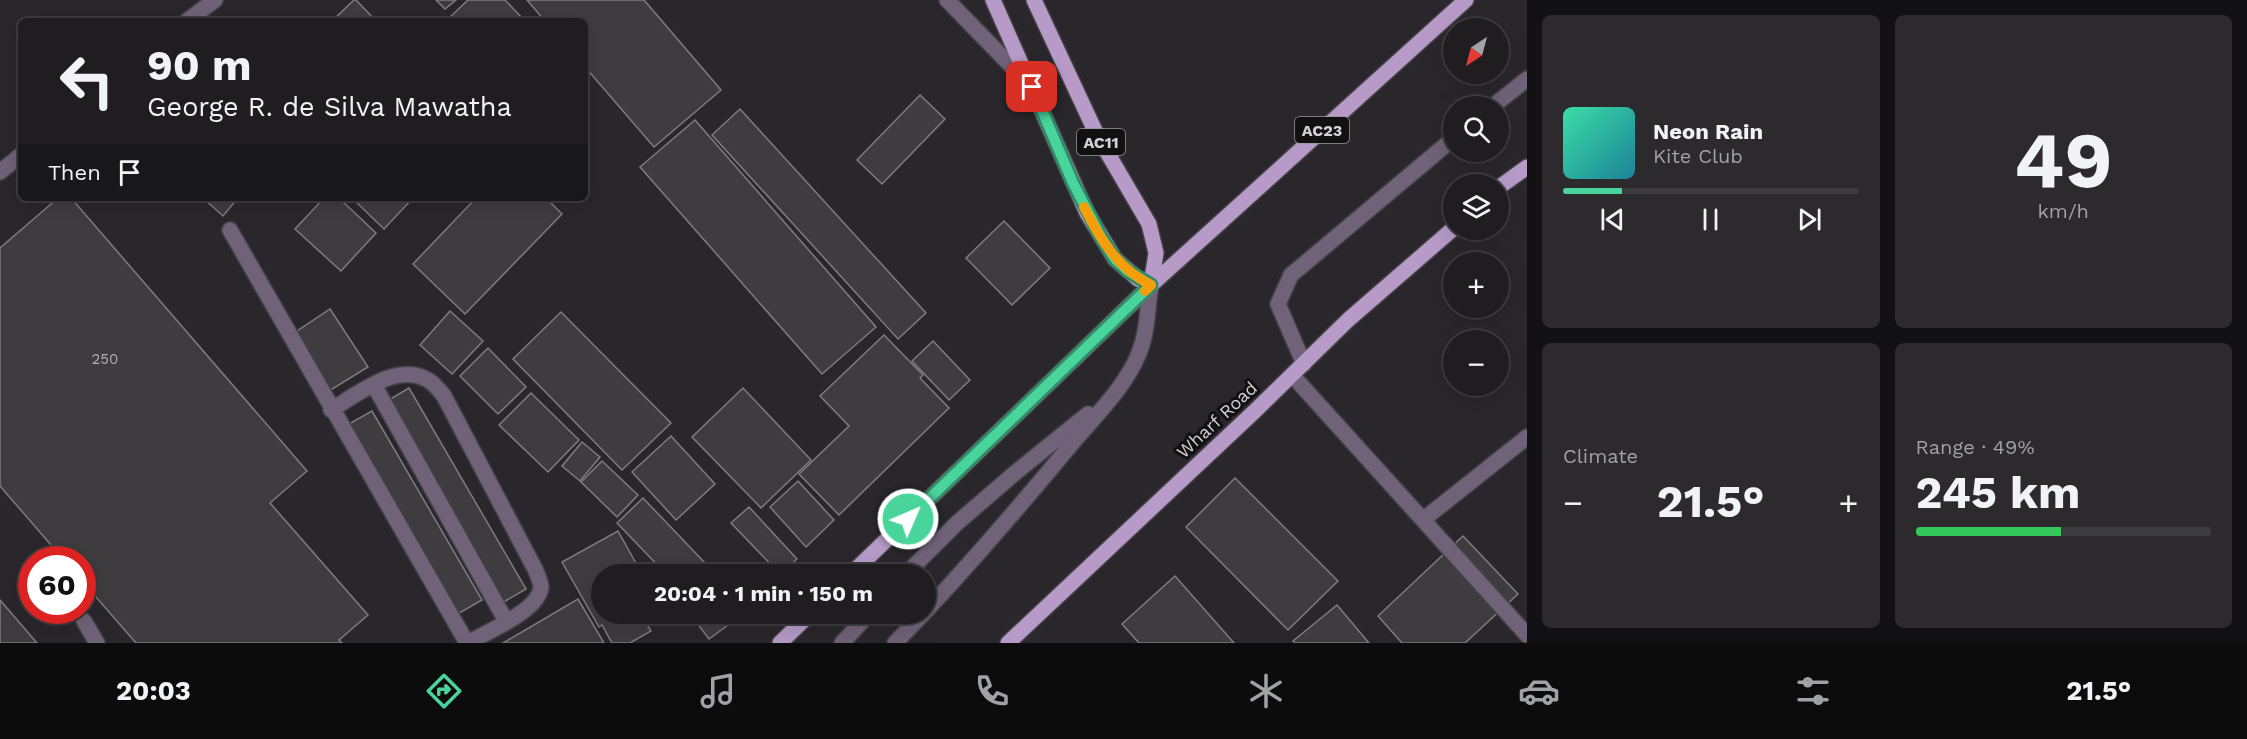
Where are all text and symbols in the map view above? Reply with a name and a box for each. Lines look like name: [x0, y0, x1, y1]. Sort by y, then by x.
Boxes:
north arrow: [1443, 18, 1509, 84]
map controls: [1443, 18, 1509, 396]
text: 90 m: [147, 41, 251, 90]
icon: left: [48, 42, 126, 120]
pin: [1006, 61, 1057, 112]
icon: arrive: [1015, 70, 1048, 103]
text: George R. de Silva Mawatha: [147, 91, 512, 123]
button: search: [1443, 96, 1509, 162]
text: 49: [2014, 114, 2112, 206]
road number: AC23: [1295, 117, 1349, 143]
text: Neon Rain: [1653, 119, 1763, 144]
road number: AC11: [1077, 129, 1125, 155]
text: Kite Club: [1653, 144, 1743, 168]
icon: arrive: [113, 156, 146, 189]
text: Then: [48, 160, 101, 185]
button: layers: [1443, 174, 1509, 240]
text: km/h: [2037, 199, 2089, 223]
icon: previous: [1596, 203, 1629, 236]
icon: pause: [1694, 203, 1727, 236]
icon: next: [1793, 203, 1826, 236]
button: +: [1443, 252, 1509, 318]
button: −: [1443, 330, 1509, 396]
house number: 250: [92, 350, 118, 368]
street label: Wharf Road: [1172, 377, 1261, 462]
text: Range · 49%: [1916, 435, 2035, 459]
text: Climate: [1563, 444, 1638, 468]
text: 245 km: [1916, 466, 2080, 519]
text: 21.5°: [1657, 475, 1765, 528]
text: −: [1563, 483, 1583, 522]
text: +: [1839, 483, 1859, 522]
position arrow: [876, 487, 940, 551]
speed limit sign: 60: [18, 546, 96, 624]
text: 20:04 · 1 min · 150 m: [654, 581, 873, 606]
icon: directions: [423, 670, 465, 712]
icon: music: [697, 670, 739, 712]
icon: phone: [971, 670, 1013, 712]
icon: climate: [1245, 670, 1287, 712]
icon: car: [1518, 670, 1560, 712]
icon: filters: [1792, 670, 1834, 712]
text: 20:03: [116, 675, 191, 707]
text: 21.5°: [2066, 675, 2131, 707]

